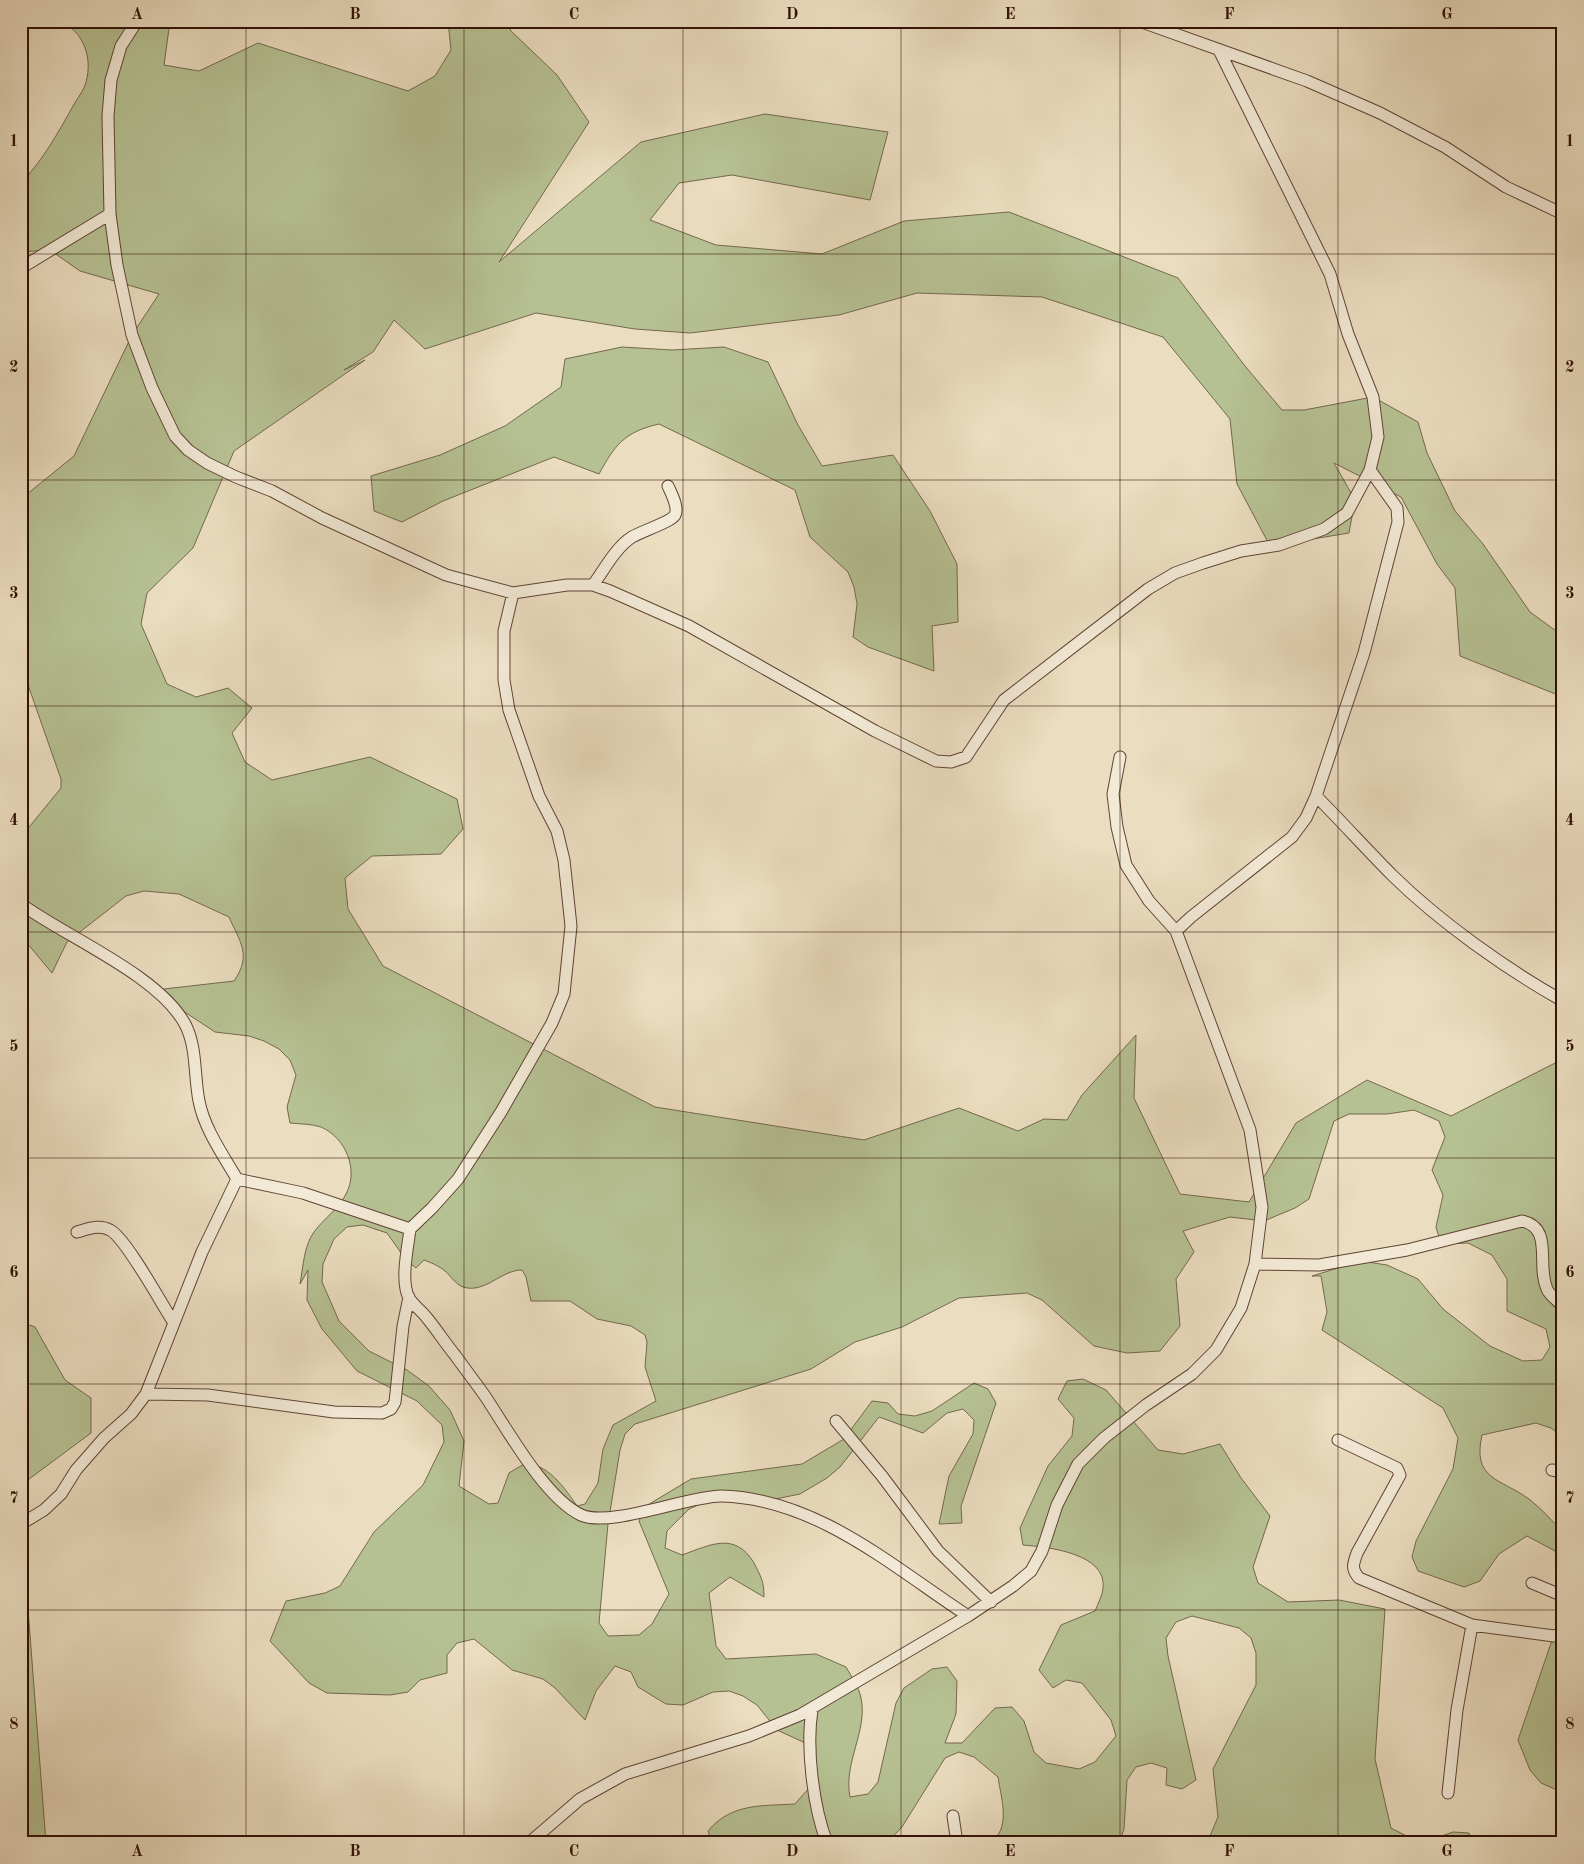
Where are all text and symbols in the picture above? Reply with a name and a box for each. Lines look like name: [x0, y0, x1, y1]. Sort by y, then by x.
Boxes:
text: A: [131, 7, 143, 23]
text: B: [349, 7, 361, 23]
text: C: [569, 7, 579, 23]
text: D: [786, 7, 798, 23]
text: E: [1004, 7, 1016, 23]
text: F: [1224, 7, 1235, 23]
text: G: [1441, 7, 1453, 23]
text: 1: [9, 134, 19, 150]
text: 1: [1565, 134, 1575, 150]
text: 2: [9, 360, 19, 376]
text: 2: [1565, 360, 1575, 376]
text: 3: [9, 586, 19, 602]
text: 3: [1565, 586, 1575, 602]
text: 4: [9, 813, 19, 829]
text: 4: [1565, 813, 1575, 829]
text: 5: [9, 1039, 19, 1055]
text: 5: [1565, 1039, 1575, 1055]
text: 6: [9, 1265, 19, 1281]
text: 6: [1565, 1265, 1575, 1281]
text: 7: [9, 1491, 19, 1507]
text: 7: [1565, 1491, 1575, 1507]
text: 8: [9, 1717, 19, 1733]
text: 8: [1565, 1717, 1575, 1733]
text: A: [131, 1844, 143, 1860]
text: B: [349, 1844, 361, 1860]
text: C: [569, 1844, 579, 1860]
text: D: [786, 1844, 798, 1860]
text: E: [1004, 1844, 1016, 1860]
text: F: [1224, 1844, 1235, 1860]
text: G: [1441, 1844, 1453, 1860]

